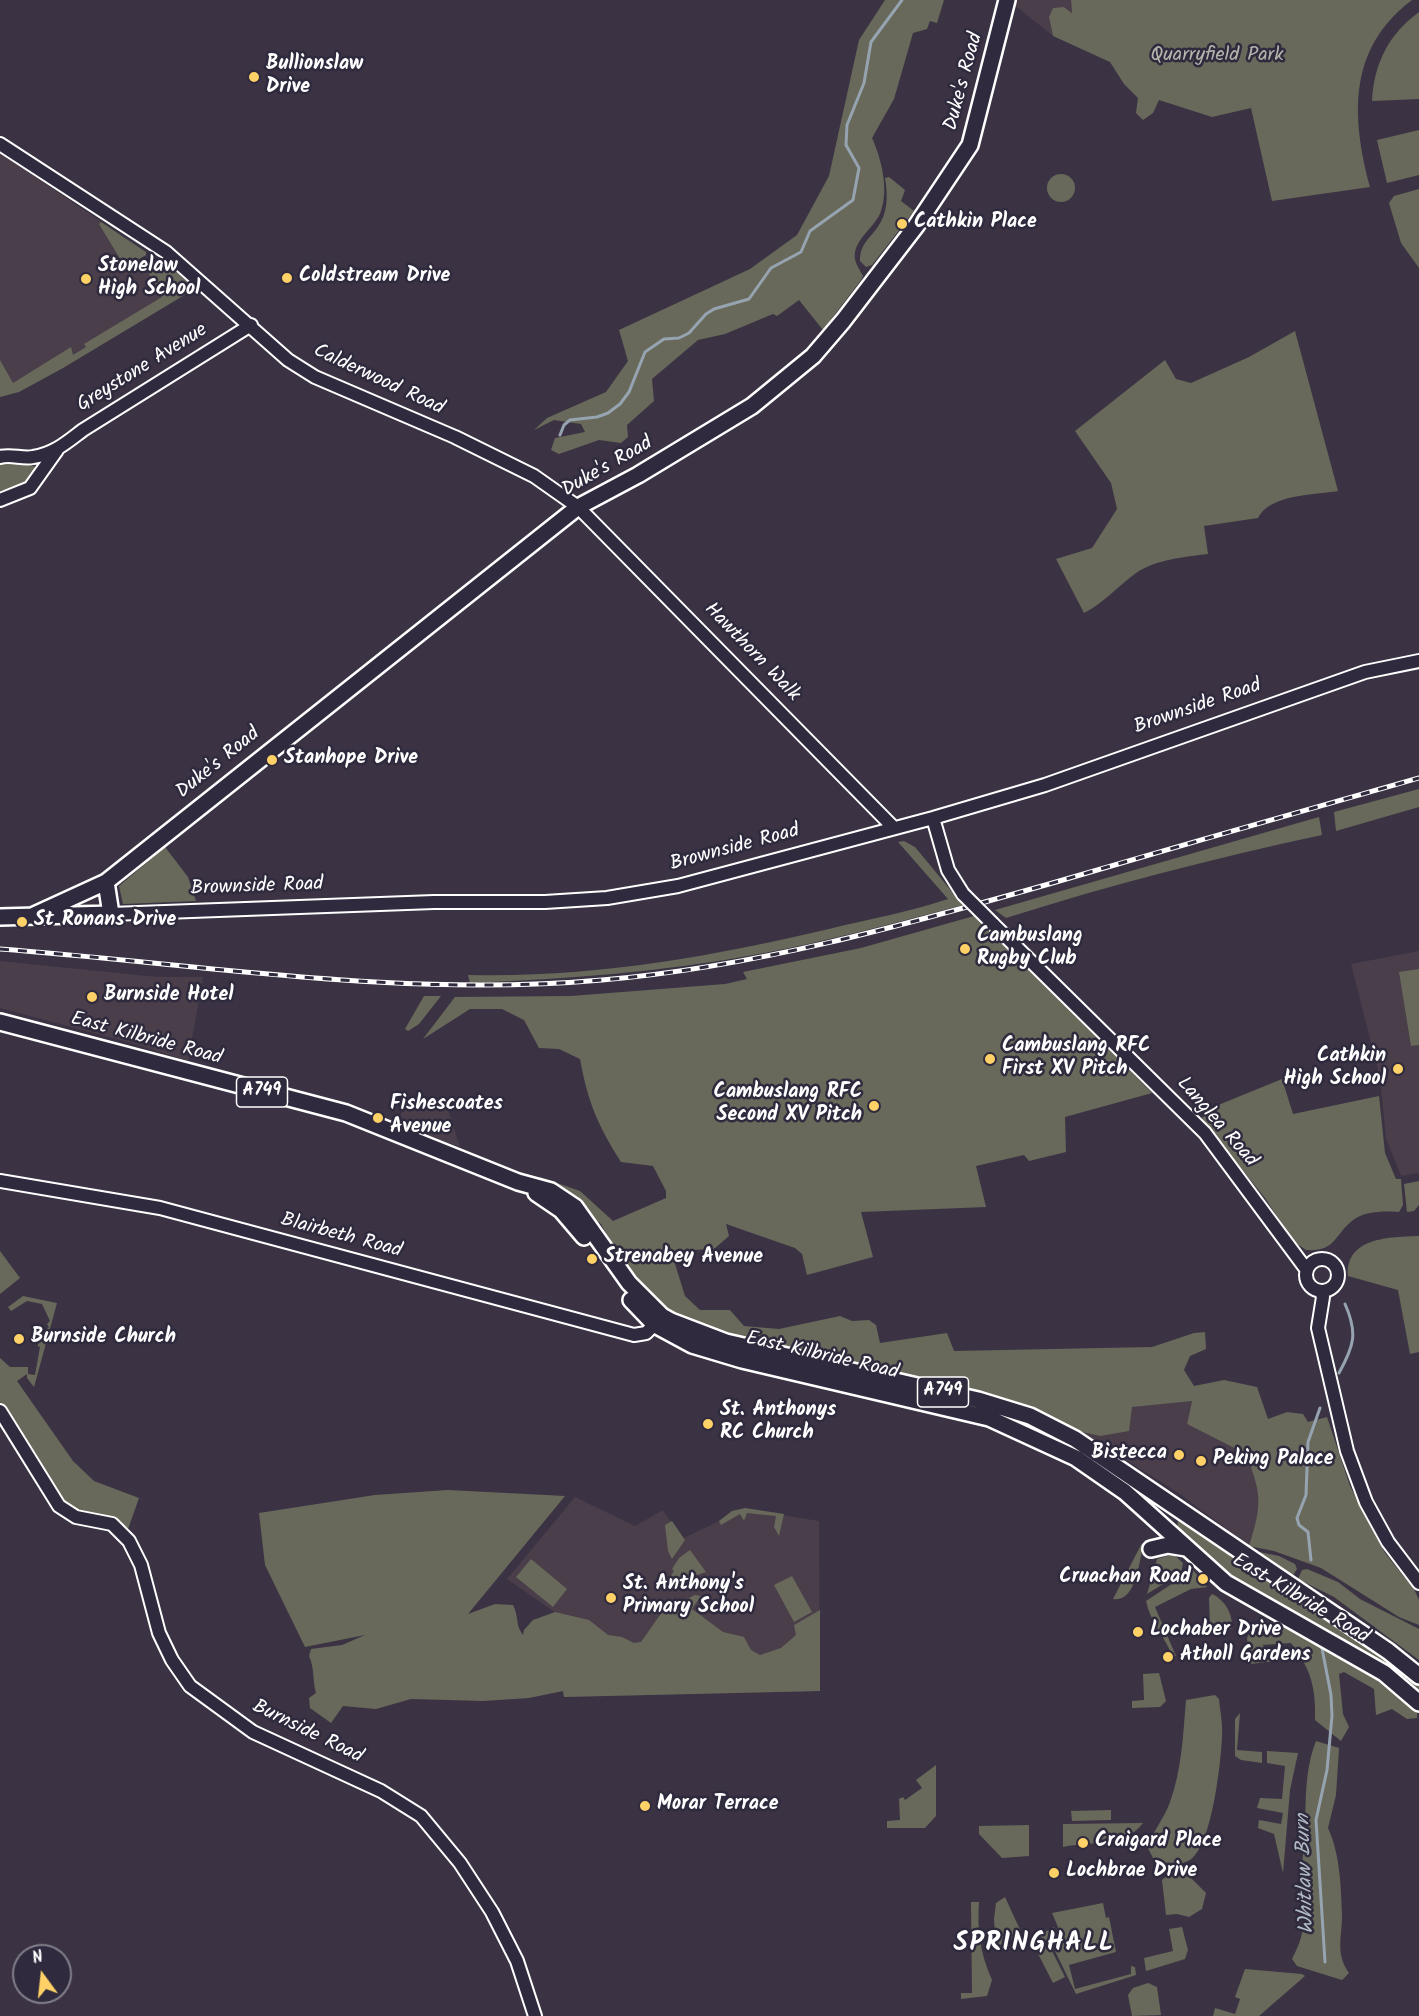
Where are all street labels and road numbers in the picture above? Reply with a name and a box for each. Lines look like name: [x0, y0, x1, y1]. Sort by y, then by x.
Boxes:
street label: Duke's Road: [940, 30, 990, 134]
street label: Greystone Avenue: [73, 319, 213, 419]
street label: Calderwood Road: [309, 340, 447, 422]
street label: Duke's Road: [559, 432, 657, 504]
street label: Hawthorn Walk: [698, 598, 804, 708]
street label: Brownside Road: [1131, 675, 1265, 741]
street label: Duke's Road: [172, 723, 266, 805]
street label: Brownside Road: [668, 820, 802, 878]
street label: Brownside Road: [190, 874, 324, 902]
street label: East Kilbride Road: [68, 1008, 224, 1072]
street label: Langlea Road: [1170, 1073, 1262, 1173]
road number: A749: [236, 1077, 288, 1107]
street label: Blairbeth Road: [278, 1209, 404, 1265]
street label: East Kilbride Road: [743, 1328, 901, 1386]
road number: A749: [918, 1377, 968, 1407]
street label: East Kilbride Road: [1227, 1550, 1373, 1650]
street label: Burnside Road: [248, 1696, 366, 1770]

